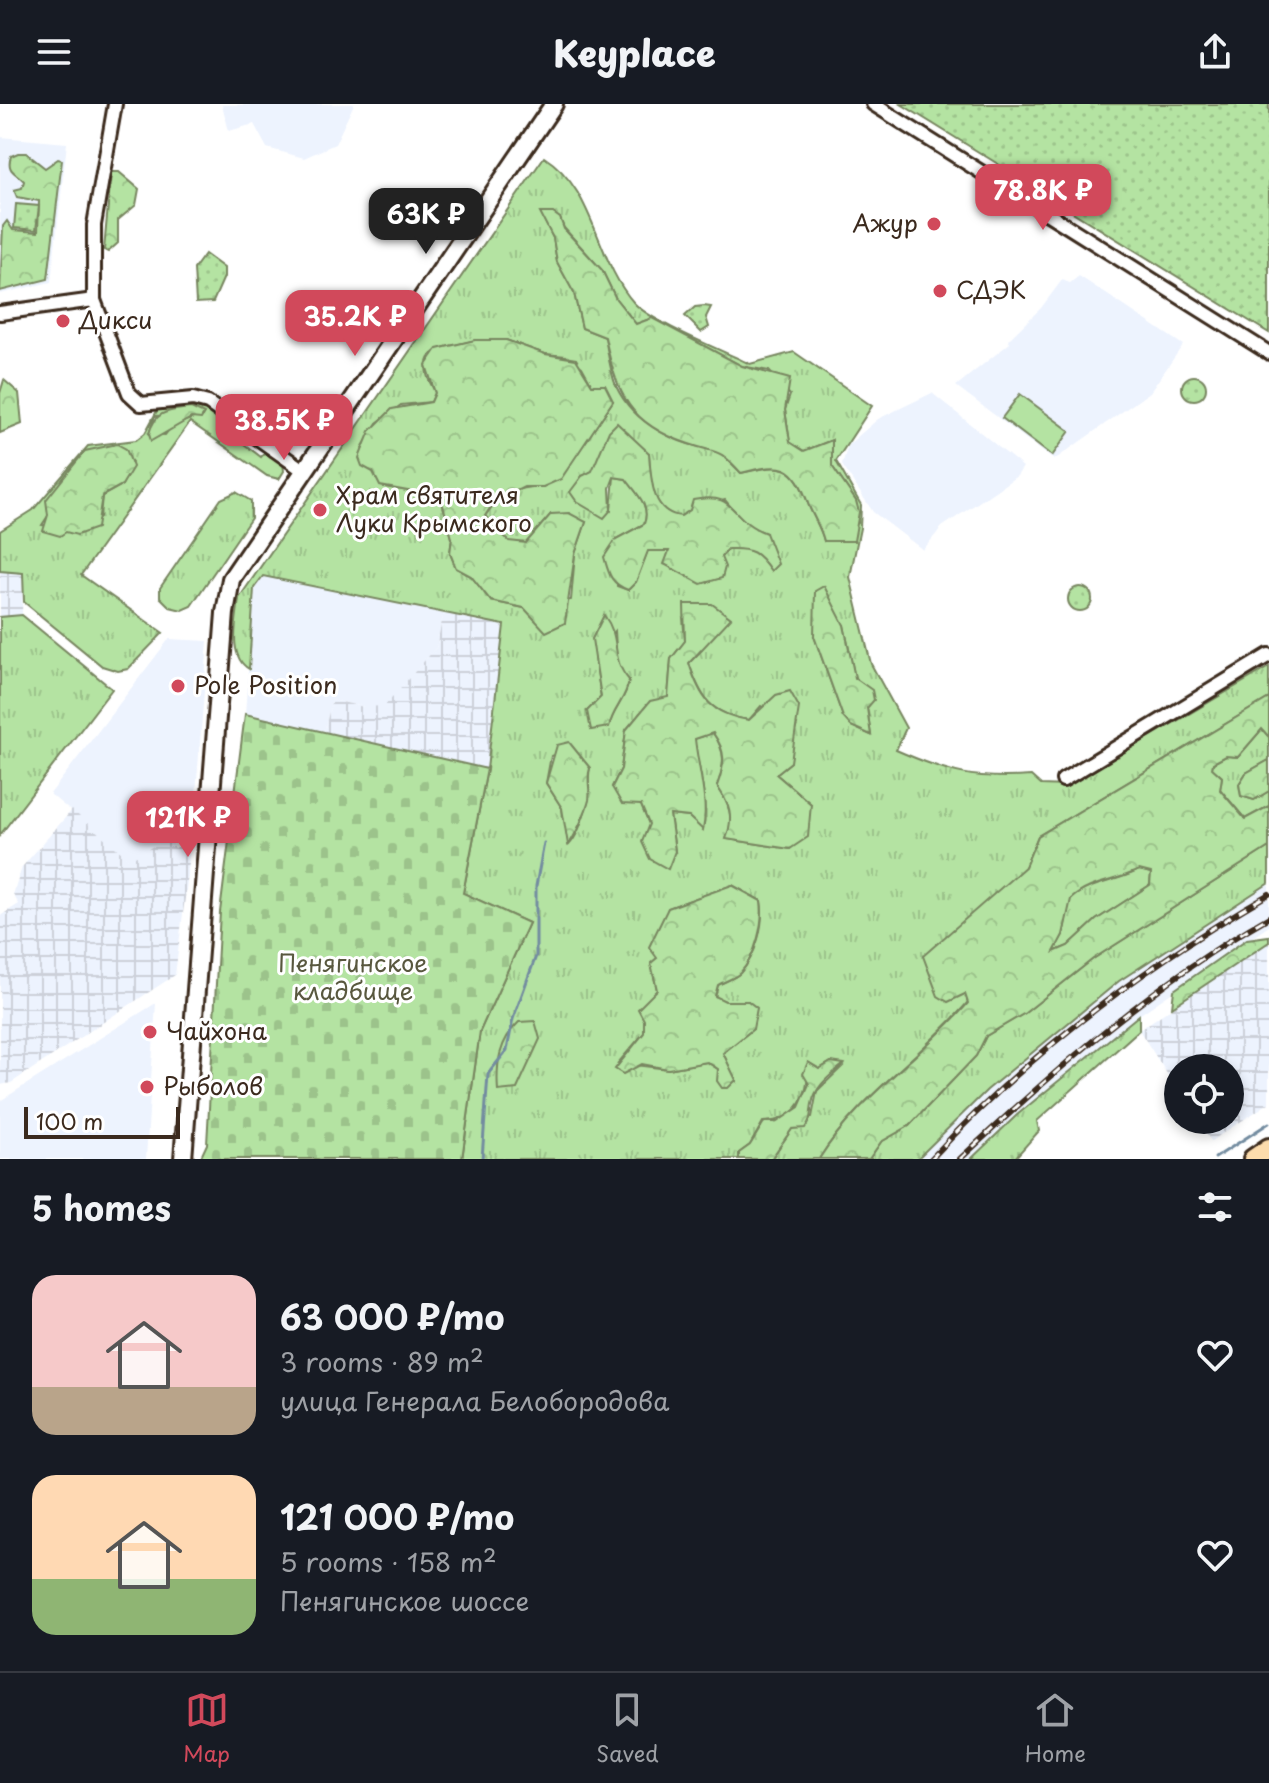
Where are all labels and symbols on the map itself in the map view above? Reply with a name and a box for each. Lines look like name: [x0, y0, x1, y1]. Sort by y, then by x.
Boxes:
pin: 78.8K ₽: [969, 164, 1117, 232]
pin: 63K ₽: [370, 188, 482, 256]
place label: Ажур: [852, 204, 918, 240]
marker: Ажур: [925, 215, 943, 233]
place label: СДЭК: [956, 271, 1026, 307]
marker: СДЭК: [931, 282, 949, 300]
pin: 35.2K ₽: [281, 290, 429, 358]
place label: Дикси: [78, 301, 152, 337]
marker: Дикси: [54, 312, 72, 330]
pin: 38.5K ₽: [210, 394, 358, 462]
place label: Храм святителя Луки Крымского: [336, 476, 532, 540]
marker: Храм святителя Луки Крымского: [311, 501, 329, 519]
place label: Pole Position: [194, 666, 337, 702]
marker: Pole Position: [169, 677, 187, 695]
pin: 121K ₽: [123, 791, 253, 859]
park label: Пенягинское кладбище: [278, 944, 428, 1008]
place label: Чайхона: [166, 1012, 267, 1048]
marker: Чайхона: [141, 1023, 159, 1041]
place label: Рыболов: [163, 1067, 263, 1103]
marker: Рыболов: [138, 1078, 156, 1096]
scale bar: [24, 1103, 180, 1139]

